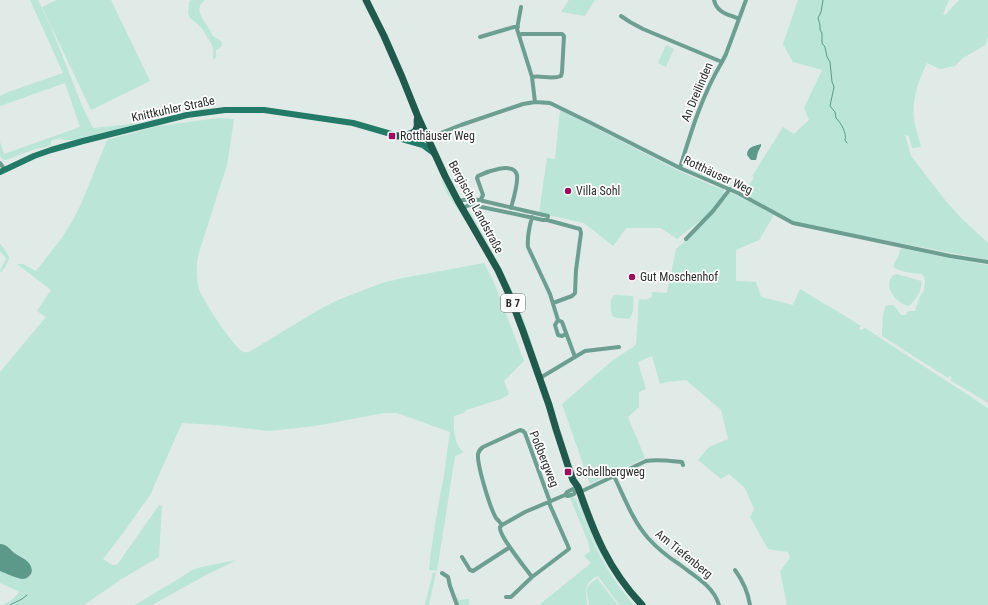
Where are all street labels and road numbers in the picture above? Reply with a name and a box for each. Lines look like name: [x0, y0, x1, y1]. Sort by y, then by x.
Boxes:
street label: An Dreilinden: [678, 60, 716, 124]
street label: Knittkuhler Straße: [130, 93, 216, 125]
street label: Rotthäuser Weg: [681, 153, 755, 197]
street label: Bergische Landstraße: [446, 158, 507, 256]
road number: B 7: [501, 294, 525, 312]
street label: Poßbergweg: [526, 429, 562, 489]
street label: Am Tiefenberg: [653, 527, 715, 581]

